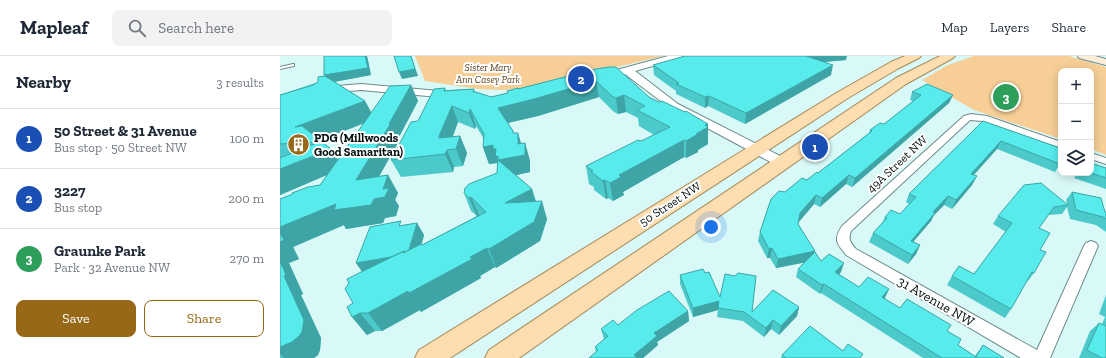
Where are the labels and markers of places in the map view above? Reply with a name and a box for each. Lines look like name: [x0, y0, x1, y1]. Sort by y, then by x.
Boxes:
pin: 2: [568, 64, 594, 94]
pin: 3: [993, 82, 1019, 112]
place label: PDG (Millwoods Good Samaritan): [314, 131, 404, 159]
building icon: PDG (Millwoods Good Samaritan): [285, 132, 311, 158]
pin: 1: [802, 132, 828, 162]

